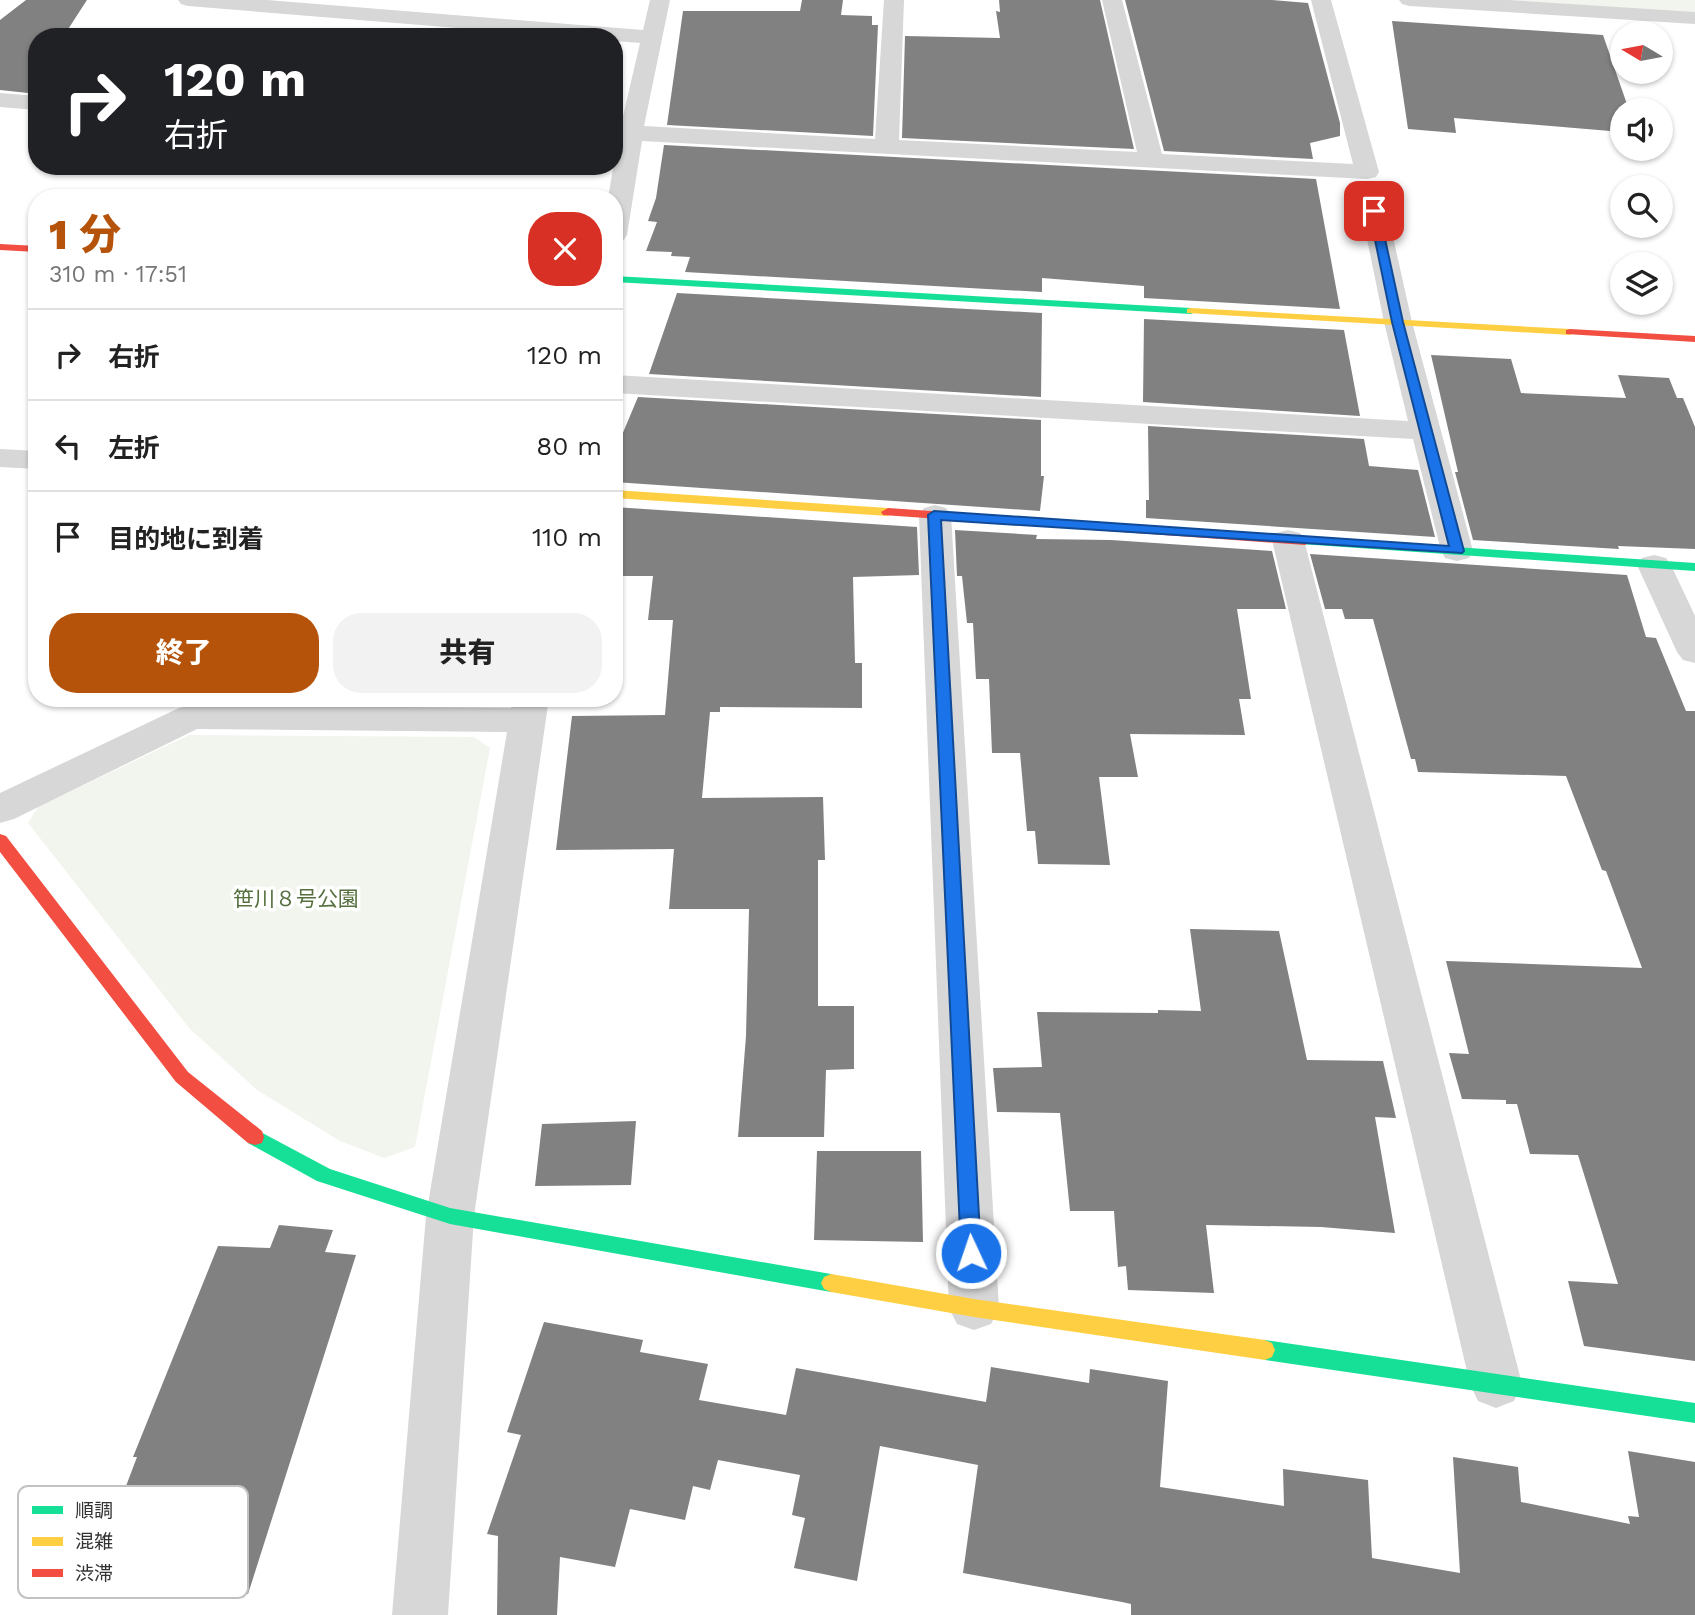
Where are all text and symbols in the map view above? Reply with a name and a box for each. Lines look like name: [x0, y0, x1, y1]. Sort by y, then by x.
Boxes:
north arrow: [1610, 21, 1673, 84]
map controls: [1610, 21, 1673, 315]
text: 120 m: [164, 50, 306, 108]
icon: right: [49, 56, 140, 147]
button: sound: [1610, 98, 1673, 161]
text: 右折: [164, 116, 228, 154]
button: search: [1610, 175, 1673, 238]
pin: [1344, 181, 1404, 241]
icon: arrive: [1355, 192, 1393, 230]
text: 1 分: [49, 210, 121, 259]
button: close: [528, 212, 602, 286]
button: layers: [1610, 252, 1673, 315]
text: 310 m · 17:51: [49, 261, 187, 288]
icon: right: [49, 336, 87, 374]
text: 120 m: [527, 340, 602, 370]
text: 右折: [108, 342, 160, 372]
icon: left: [49, 427, 87, 465]
text: 80 m: [536, 431, 602, 461]
text: 左折: [108, 433, 160, 463]
icon: arrive: [49, 518, 87, 556]
text: 110 m: [532, 522, 602, 552]
text: 目的地に到着: [108, 524, 264, 554]
button: 終了: [49, 613, 319, 693]
button: 共有: [333, 613, 602, 693]
park label: 笹川８号公園: [233, 886, 359, 911]
position arrow: [934, 1216, 1008, 1290]
legend: [18, 1486, 248, 1598]
text: 順調: [75, 1499, 113, 1522]
text: 混雑: [75, 1530, 113, 1553]
text: 渋滞: [75, 1562, 113, 1585]

